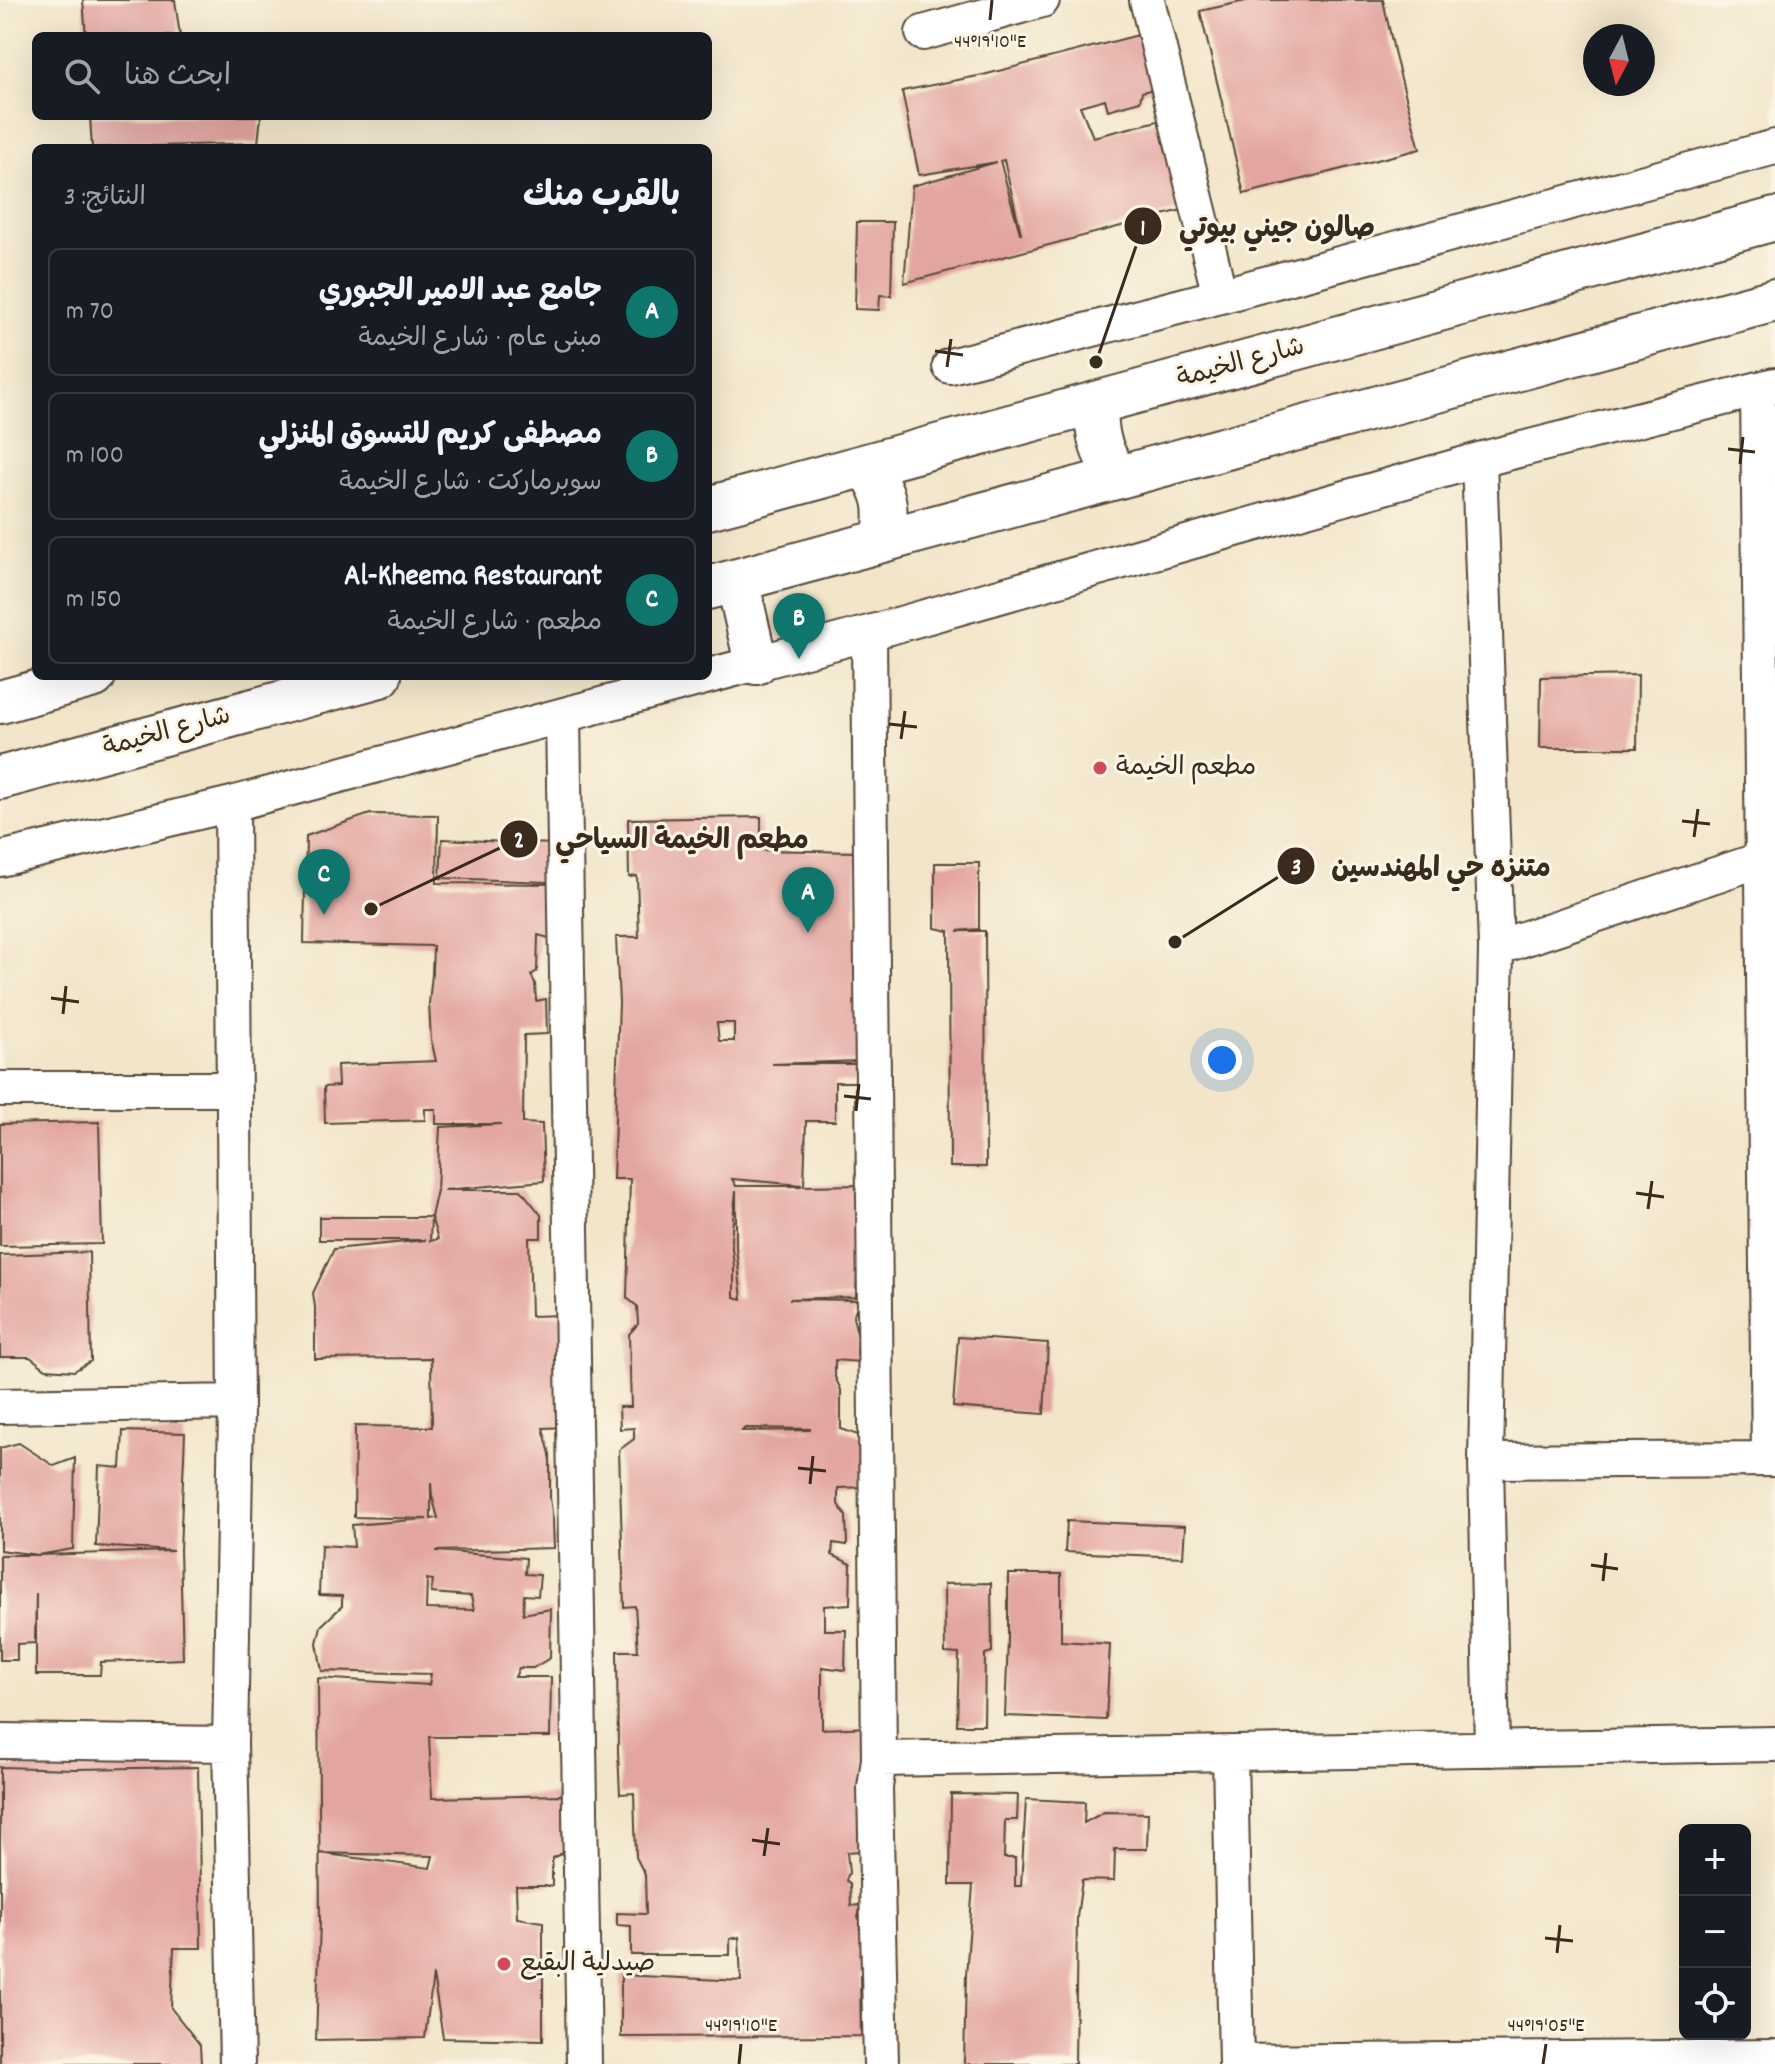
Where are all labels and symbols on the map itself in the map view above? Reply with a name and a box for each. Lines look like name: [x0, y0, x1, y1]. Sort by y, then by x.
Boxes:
north arrow: [1583, 24, 1655, 96]
text: 44°19'10"E: [954, 29, 1026, 57]
callout: صالون جيني بيوتي: [1123, 200, 1391, 252]
text: صالون جيني بيوتي: [1179, 211, 1375, 252]
text: 1: [1140, 213, 1146, 247]
street label: شارع الخيمة: [1173, 329, 1309, 399]
pin: B: [773, 593, 825, 659]
street label: شارع الخيمة: [99, 698, 235, 768]
place label: مطعم الخيمة: [1116, 750, 1256, 787]
marker: مطعم الخيمة: [1091, 759, 1109, 777]
callout: مطعم الخيمة السياحي: [499, 813, 825, 865]
text: مطعم الخيمة السياحي: [555, 823, 809, 864]
text: 2: [514, 825, 524, 859]
callout: متنزه حي المهندسين: [1276, 840, 1567, 892]
pin: C: [298, 849, 350, 915]
text: متنزه حي المهندسين: [1331, 851, 1551, 892]
text: 3: [1291, 852, 1301, 886]
pin: A: [782, 867, 834, 933]
your location: [1202, 1040, 1242, 1080]
place label: صيدلية البقيع: [520, 1946, 655, 1983]
marker: صيدلية البقيع: [495, 1955, 513, 1973]
text: 44°19'10"E: [705, 2013, 777, 2041]
text: 44°19'05"E: [1508, 2013, 1584, 2041]

